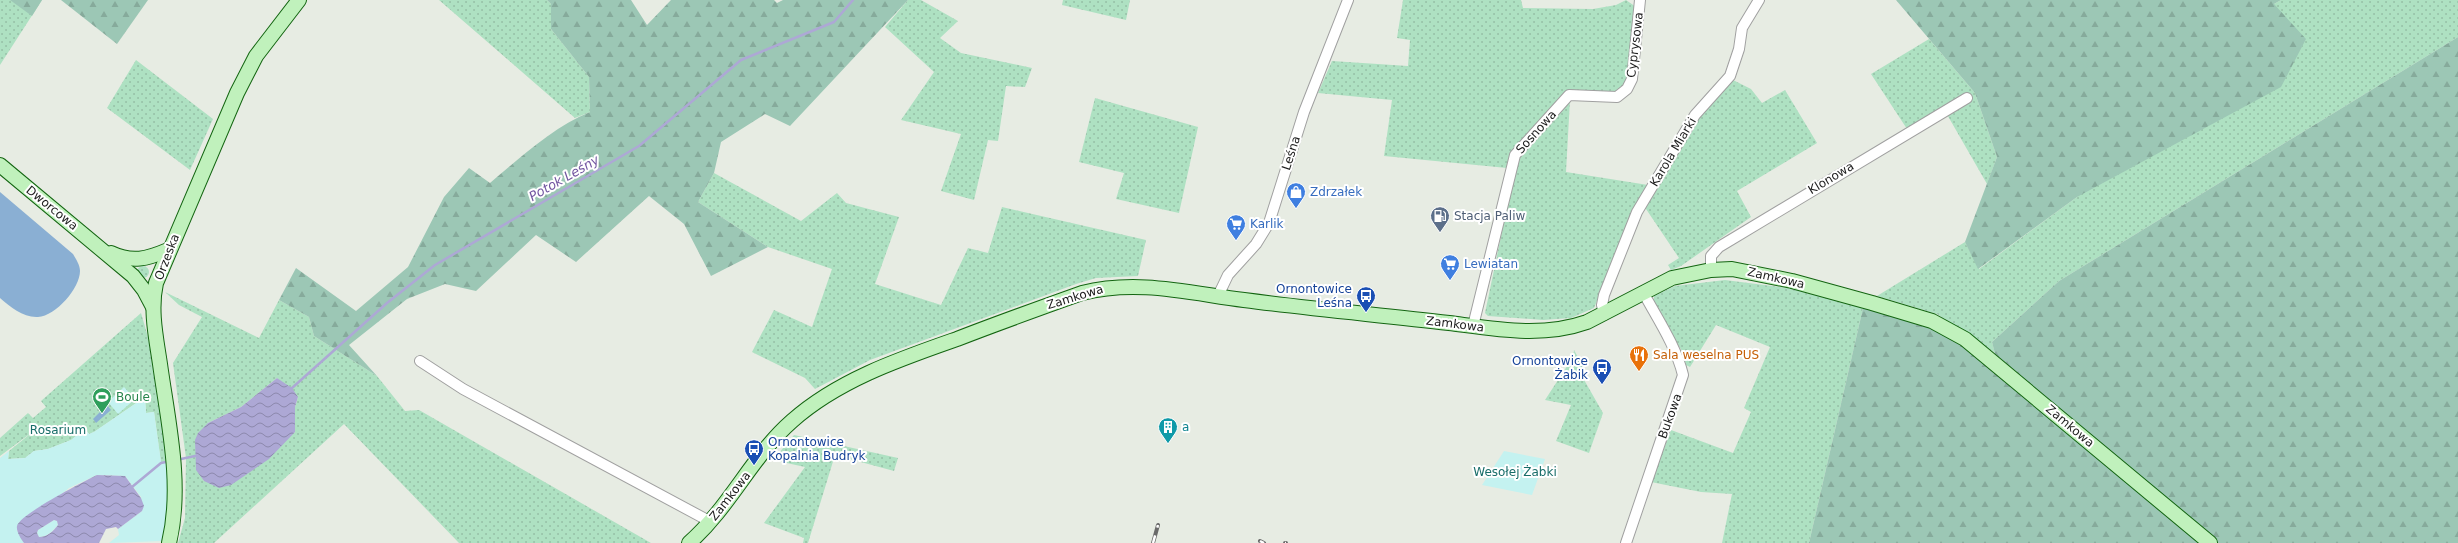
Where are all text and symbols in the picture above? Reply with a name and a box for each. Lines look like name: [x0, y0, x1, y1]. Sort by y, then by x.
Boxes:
street label: Cyprysowa: [1624, 11, 1646, 79]
street label: Sosnowa: [1513, 108, 1559, 156]
street label: Karola Miarki: [1647, 115, 1699, 189]
street label: Leśna: [1279, 134, 1303, 172]
water label: Potok Leśny: [526, 152, 602, 204]
street label: Klonowa: [1806, 159, 1856, 197]
shop icon: Zdrzałek: [1285, 181, 1307, 209]
street label: Dworcowa: [23, 183, 81, 233]
place label: Zdrzałek: [1310, 185, 1362, 199]
fuel station icon: Stacja Paliw: [1429, 205, 1451, 233]
place label: Stacja Paliw: [1454, 209, 1525, 223]
supermarket icon: Karlik: [1225, 213, 1247, 241]
place label: Karlik: [1250, 217, 1284, 231]
street label: Orzeska: [152, 232, 182, 282]
supermarket icon: Lewiatan: [1439, 253, 1461, 281]
place label: Lewiatan: [1464, 257, 1518, 271]
street label: Zamkowa: [1746, 265, 1806, 291]
street label: Zamkowa: [1045, 282, 1105, 312]
place label: Ornontowice Leśna: [1276, 282, 1352, 310]
bus stop icon: Ornontowice Leśna: [1355, 285, 1377, 313]
street label: Zamkowa: [1425, 313, 1485, 335]
restaurant icon: Sala weselna PUS: [1628, 344, 1650, 372]
place label: Sala weselna PUS: [1653, 348, 1759, 362]
place label: Ornontowice Żabik: [1512, 354, 1588, 382]
bus stop icon: Ornontowice Żabik: [1591, 357, 1613, 385]
sports icon: Boule: [91, 386, 113, 414]
place label: Boule: [116, 390, 150, 404]
street label: Bukowa: [1655, 392, 1685, 440]
street label: Zamkowa: [2043, 402, 2097, 450]
building icon: a: [1157, 416, 1179, 444]
place label: a: [1182, 420, 1189, 434]
park label: Rosarium: [30, 423, 86, 437]
place label: Ornontowice Kopalnia Budryk: [768, 435, 866, 463]
bus stop icon: Ornontowice Kopalnia Budryk: [743, 438, 765, 466]
park label: Wesołej Żabki: [1473, 464, 1557, 479]
street label: Zamkowa: [707, 469, 753, 523]

